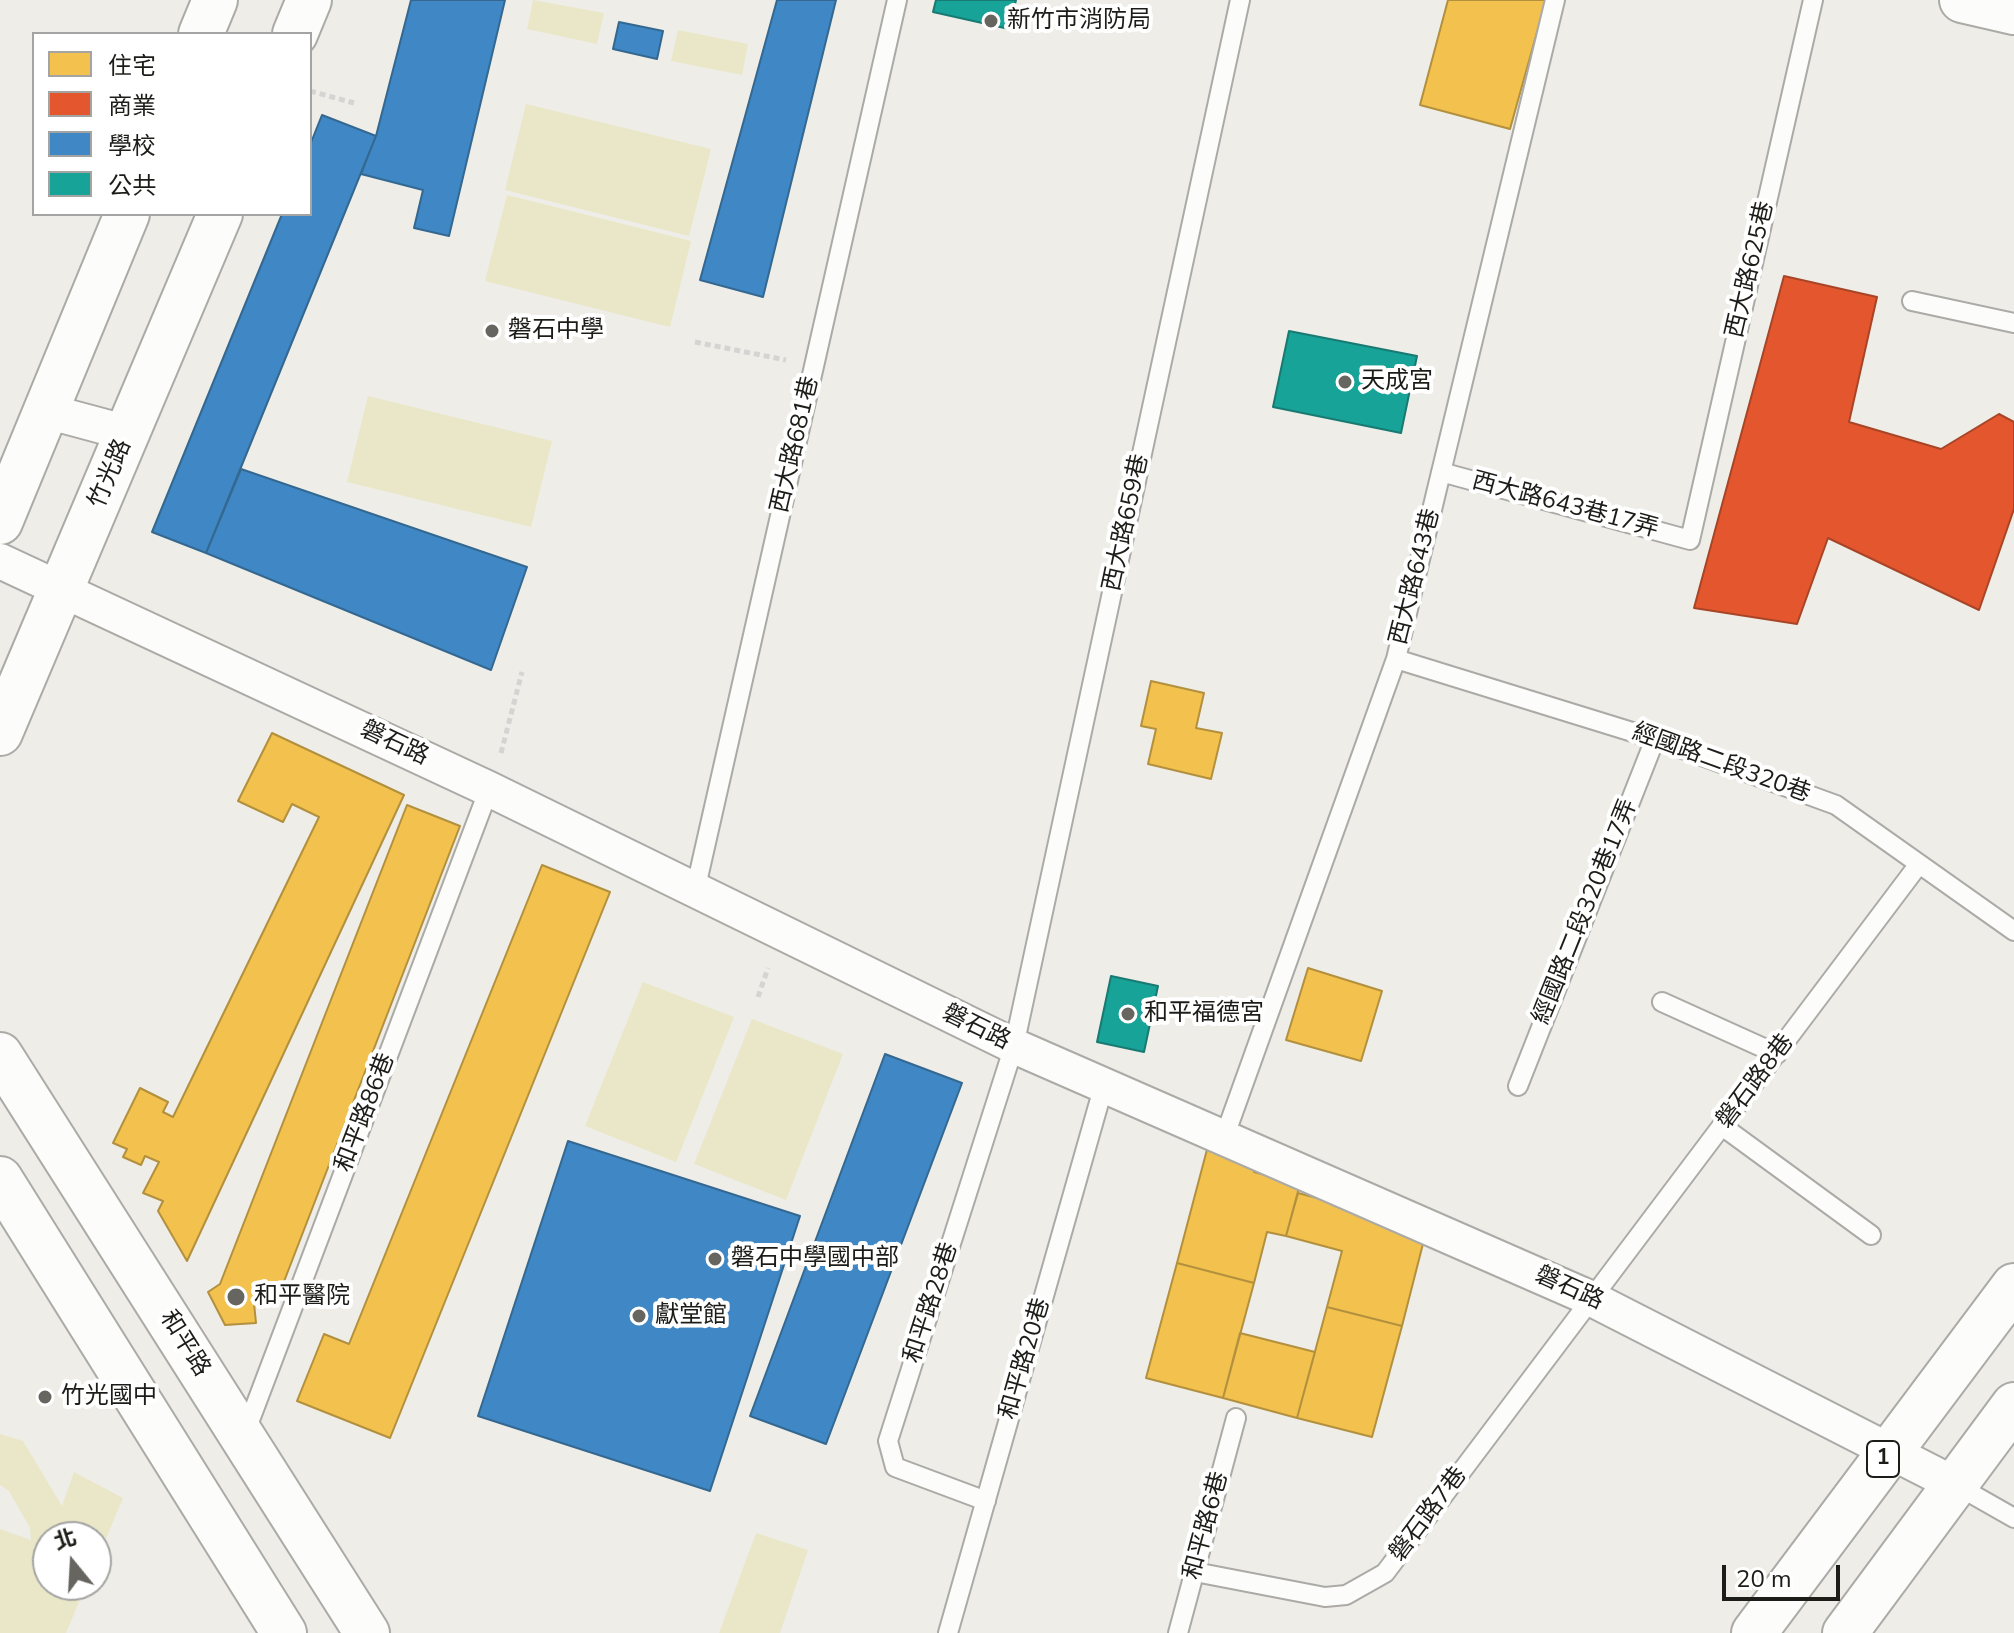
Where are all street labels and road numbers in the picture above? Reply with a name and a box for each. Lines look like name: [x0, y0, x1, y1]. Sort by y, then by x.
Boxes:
street label: 西大路625巷: [1721, 199, 1781, 341]
street label: 西大路681巷: [766, 374, 826, 516]
street label: 竹光路: [84, 435, 138, 513]
street label: 西大路659巷: [1098, 452, 1156, 594]
street label: 西大路643巷17弄: [1469, 467, 1661, 545]
street label: 西大路643巷: [1385, 506, 1447, 648]
street label: 磐石路: [355, 716, 433, 772]
street label: 經國路二段320巷: [1628, 718, 1814, 810]
street label: 經國路二段320巷17弄: [1528, 795, 1644, 1029]
street label: 磐石路: [937, 999, 1015, 1057]
street label: 磐石路8巷: [1711, 1029, 1801, 1135]
street label: 和平路86巷: [330, 1050, 402, 1176]
street label: 和平路28巷: [899, 1239, 965, 1367]
street label: 磐石路: [1530, 1261, 1608, 1317]
street label: 和平路20巷: [995, 1295, 1057, 1423]
street label: 和平路: [153, 1306, 215, 1382]
road number: 1: [1867, 1441, 1899, 1477]
street label: 磐石路7巷: [1384, 1462, 1474, 1568]
street label: 和平路6巷: [1179, 1469, 1235, 1583]

